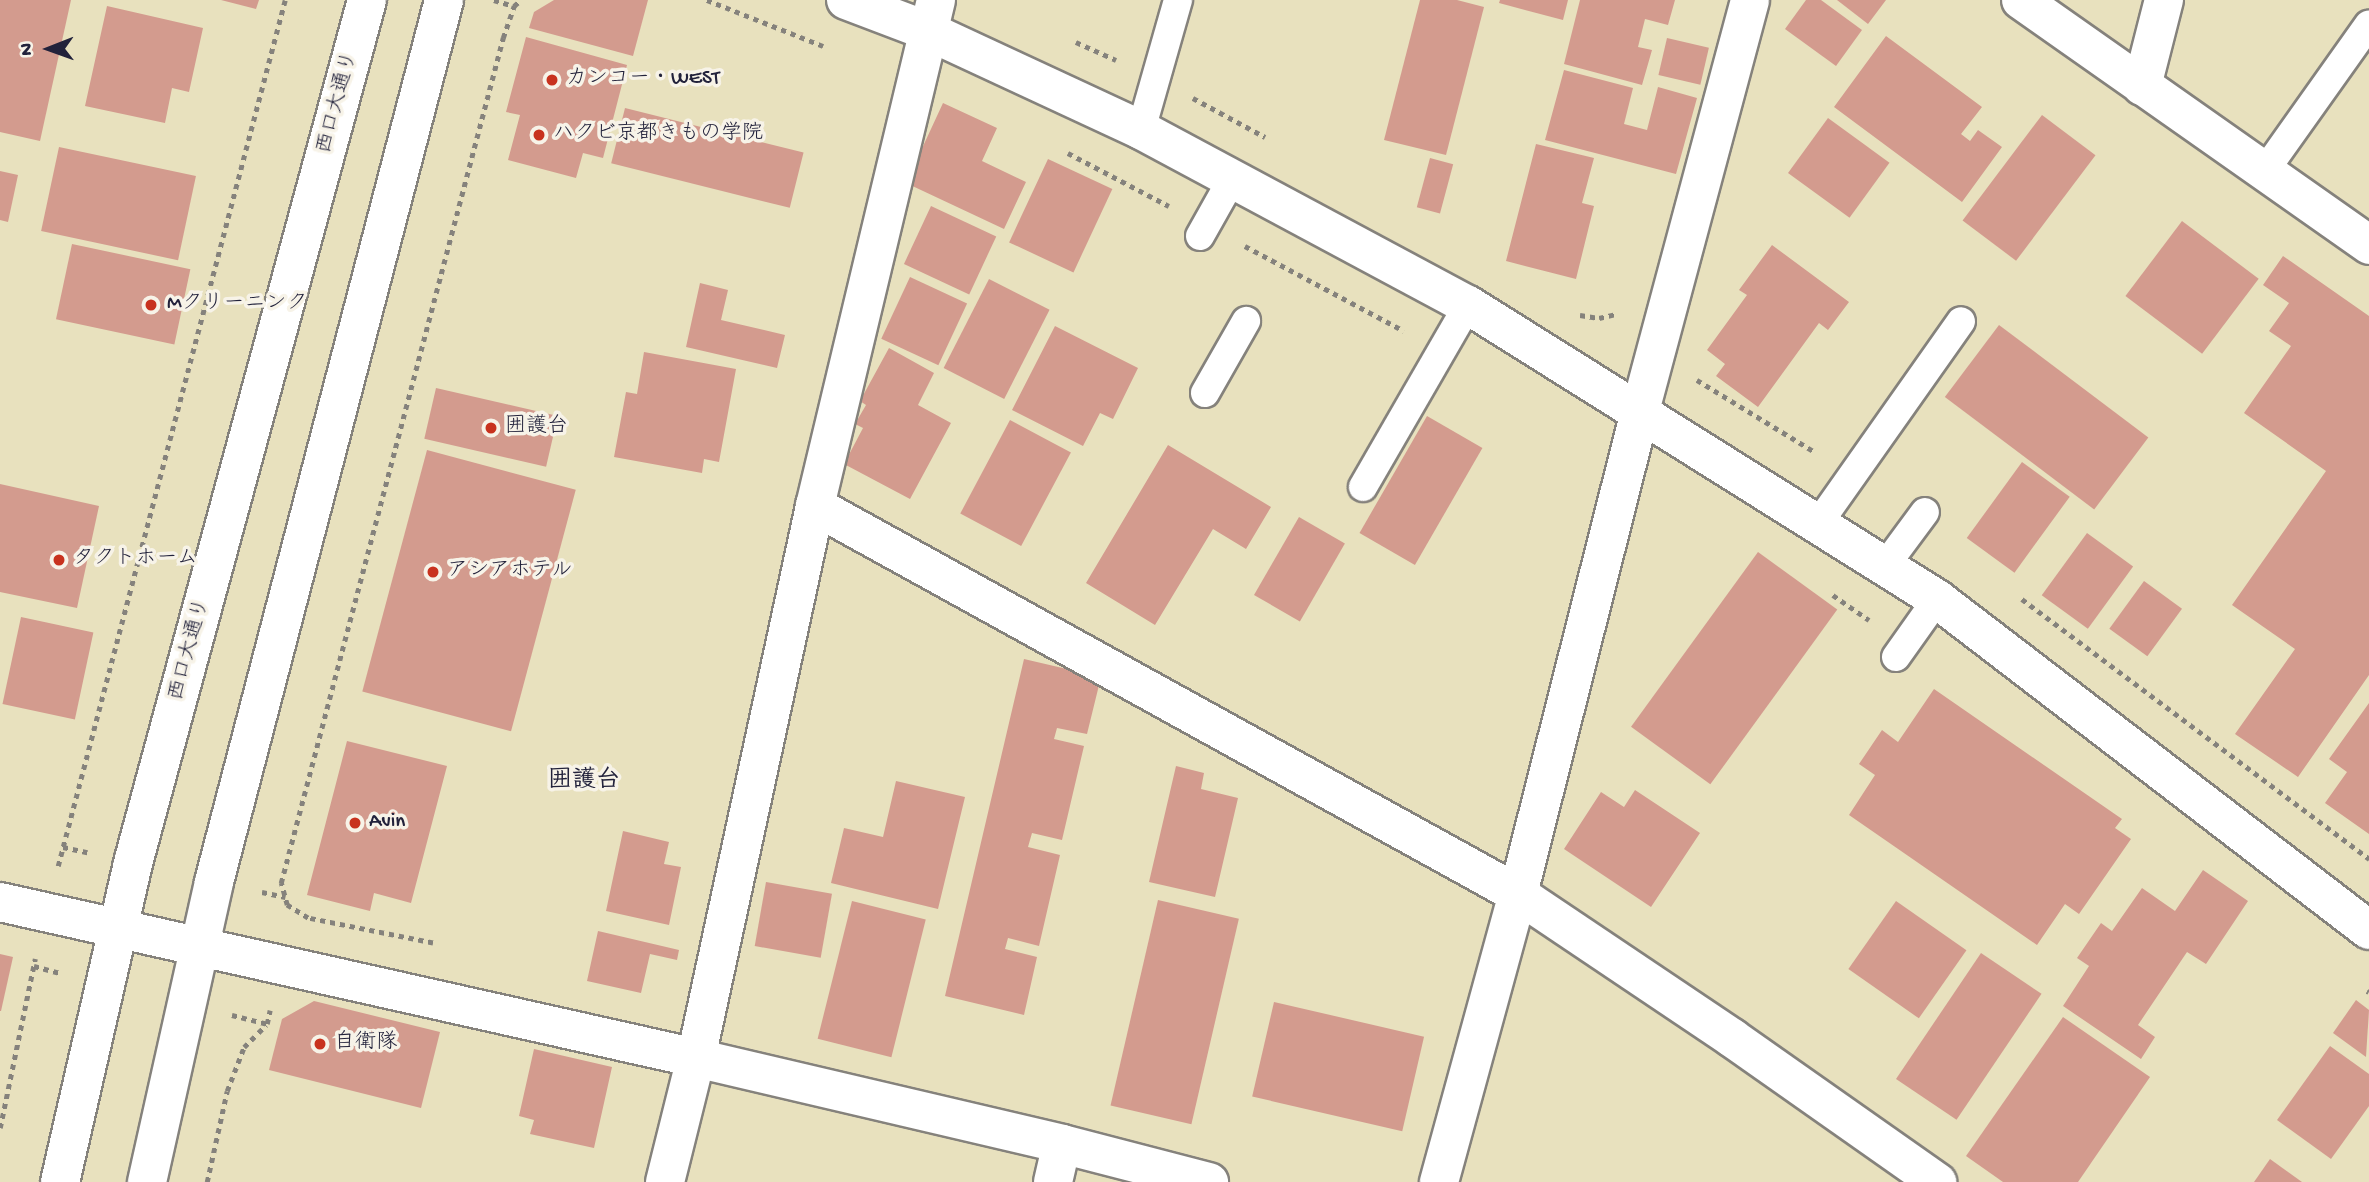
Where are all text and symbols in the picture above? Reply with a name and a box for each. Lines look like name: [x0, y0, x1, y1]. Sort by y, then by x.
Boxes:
north arrow: [14, 14, 84, 84]
text: N: [16, 43, 39, 56]
street label: 西口大通り: [313, 49, 365, 157]
place label: カンコー・WEST: [566, 67, 720, 93]
marker: カンコー・WEST: [544, 72, 560, 88]
place label: ハクビ京都きもの学院: [553, 122, 763, 148]
marker: ハクビ京都きもの学院: [531, 127, 547, 143]
place label: Mクリーニンク: [167, 292, 308, 318]
marker: Mクリーニンク: [141, 295, 161, 315]
place label: 囲護台: [505, 415, 568, 441]
marker: 囲護台: [483, 420, 499, 436]
place label: タクトホーム: [73, 547, 199, 573]
marker: タクトホーム: [51, 552, 67, 568]
place label: アシアホテル: [447, 559, 573, 585]
marker: アシアホテル: [425, 564, 441, 580]
street label: 西口大通り: [165, 596, 217, 704]
district label: 囲護台: [548, 768, 620, 796]
place label: Avin: [369, 810, 405, 836]
marker: Avin: [347, 815, 363, 831]
place label: 自衛隊: [334, 1031, 397, 1057]
marker: 自衛隊: [312, 1036, 328, 1052]

